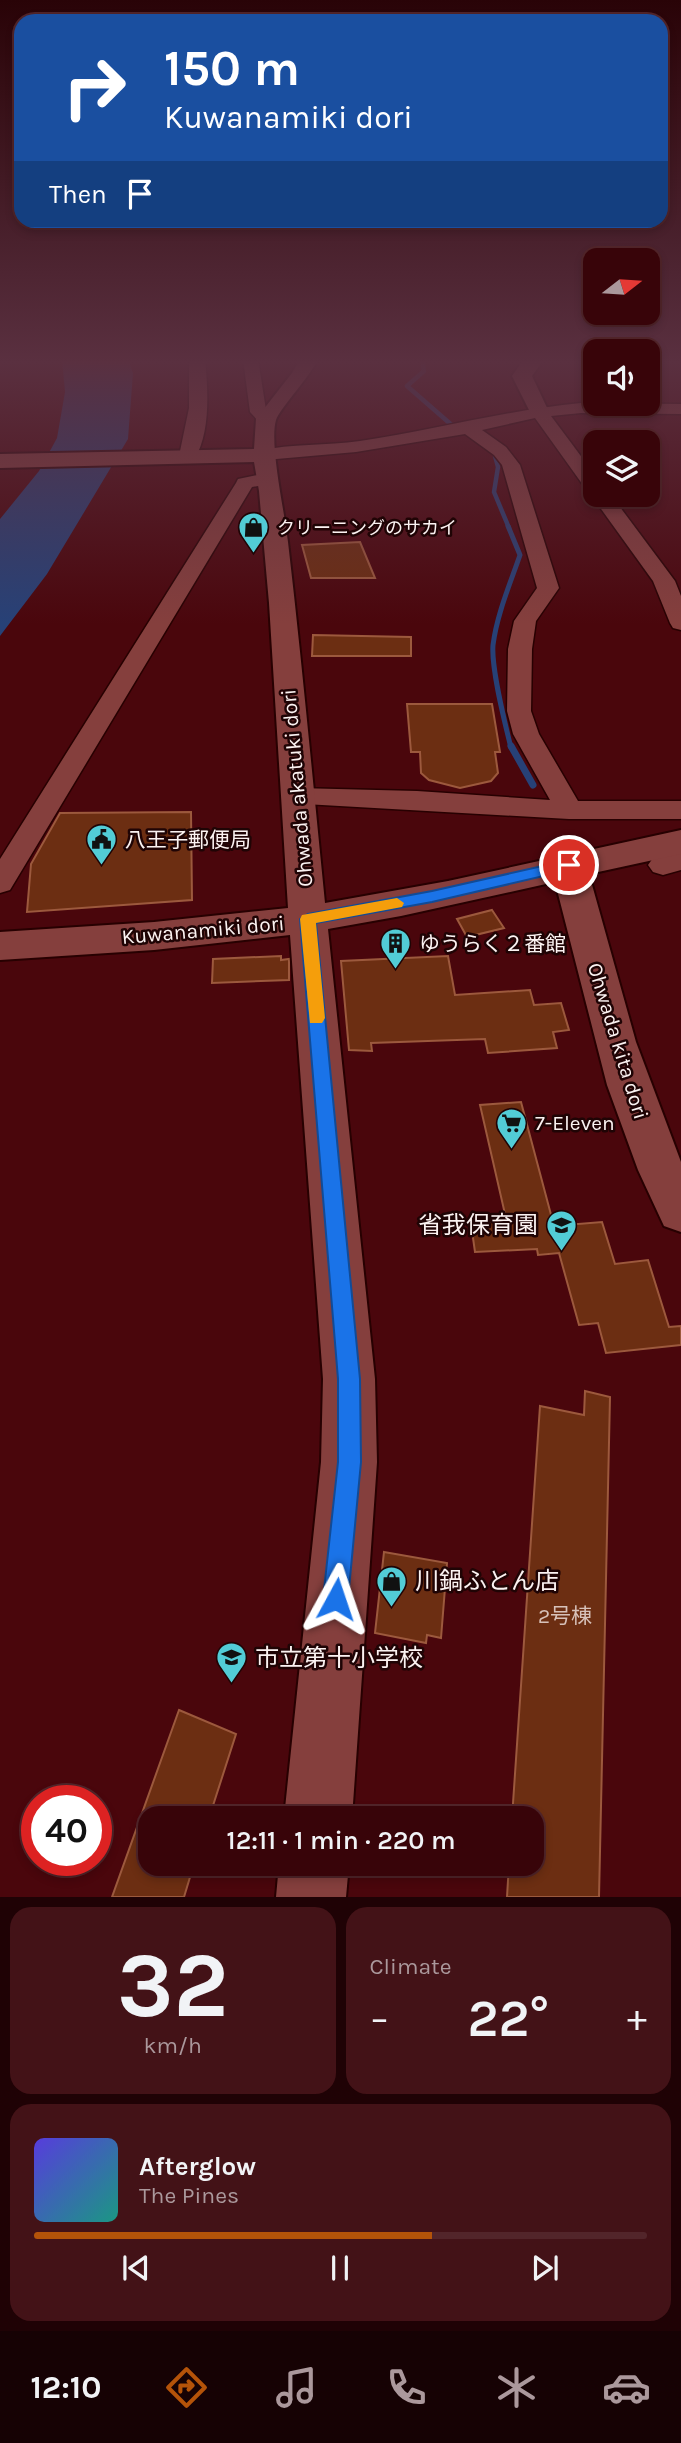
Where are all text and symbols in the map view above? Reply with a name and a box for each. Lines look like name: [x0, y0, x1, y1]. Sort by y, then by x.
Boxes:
text: 150 m: [164, 40, 300, 97]
icon: right: [49, 42, 140, 133]
text: Kuwanamiki dori: [164, 99, 413, 136]
icon: arrive: [121, 175, 159, 213]
text: Then: [49, 179, 107, 210]
north arrow: [583, 248, 660, 326]
map controls: [583, 248, 660, 507]
button: sound: [583, 339, 660, 416]
button: layers: [583, 430, 660, 507]
shop icon: クリーニングのサカイ: [237, 511, 271, 555]
place label: クリーニングのサカイ: [277, 517, 457, 539]
street label: Ohwada akatuki dori: [276, 688, 318, 888]
public building icon: 八王子郵便局: [85, 823, 119, 867]
place label: 八王子郵便局: [125, 828, 251, 852]
pin: [539, 835, 599, 895]
icon: arrive: [550, 846, 588, 884]
street label: Kuwanamiki dori: [121, 911, 285, 949]
building icon: ゆうらく２番館: [379, 927, 413, 971]
place label: ゆうらく２番館: [419, 932, 566, 956]
street label: Ohwada kita dori: [583, 960, 653, 1122]
supermarket icon: 7-Eleven: [495, 1106, 529, 1150]
place label: 7-Eleven: [535, 1111, 615, 1135]
school or university icon: 省我保育園: [544, 1208, 578, 1252]
place label: 省我保育園: [418, 1211, 538, 1239]
position arrow: [299, 1562, 373, 1636]
shop icon: 川鍋ふとん店: [375, 1564, 409, 1608]
place label: 川鍋ふとん店: [415, 1567, 559, 1595]
house number: 2号棟: [538, 1604, 592, 1628]
school or university icon: 市立第十小学校: [215, 1641, 249, 1685]
place label: 市立第十小学校: [255, 1644, 423, 1672]
speed limit sign: 40: [21, 1785, 112, 1876]
text: 12:11 · 1 min · 220 m: [227, 1825, 455, 1856]
text: 32: [117, 1933, 229, 2039]
text: Climate: [370, 1953, 452, 1980]
text: 22°: [467, 1988, 549, 2049]
text: −: [370, 1996, 389, 2041]
text: +: [627, 1996, 647, 2041]
text: km/h: [144, 2032, 202, 2059]
text: Afterglow: [139, 2151, 256, 2182]
text: The Pines: [139, 2182, 239, 2209]
icon: previous: [117, 2249, 155, 2287]
icon: pause: [321, 2249, 359, 2287]
icon: next: [526, 2249, 564, 2287]
icon: directions: [162, 2363, 211, 2412]
icon: music: [272, 2363, 321, 2412]
icon: phone: [382, 2363, 431, 2412]
icon: climate: [492, 2363, 541, 2412]
icon: car: [602, 2363, 651, 2412]
text: 12:10: [30, 2369, 101, 2406]

